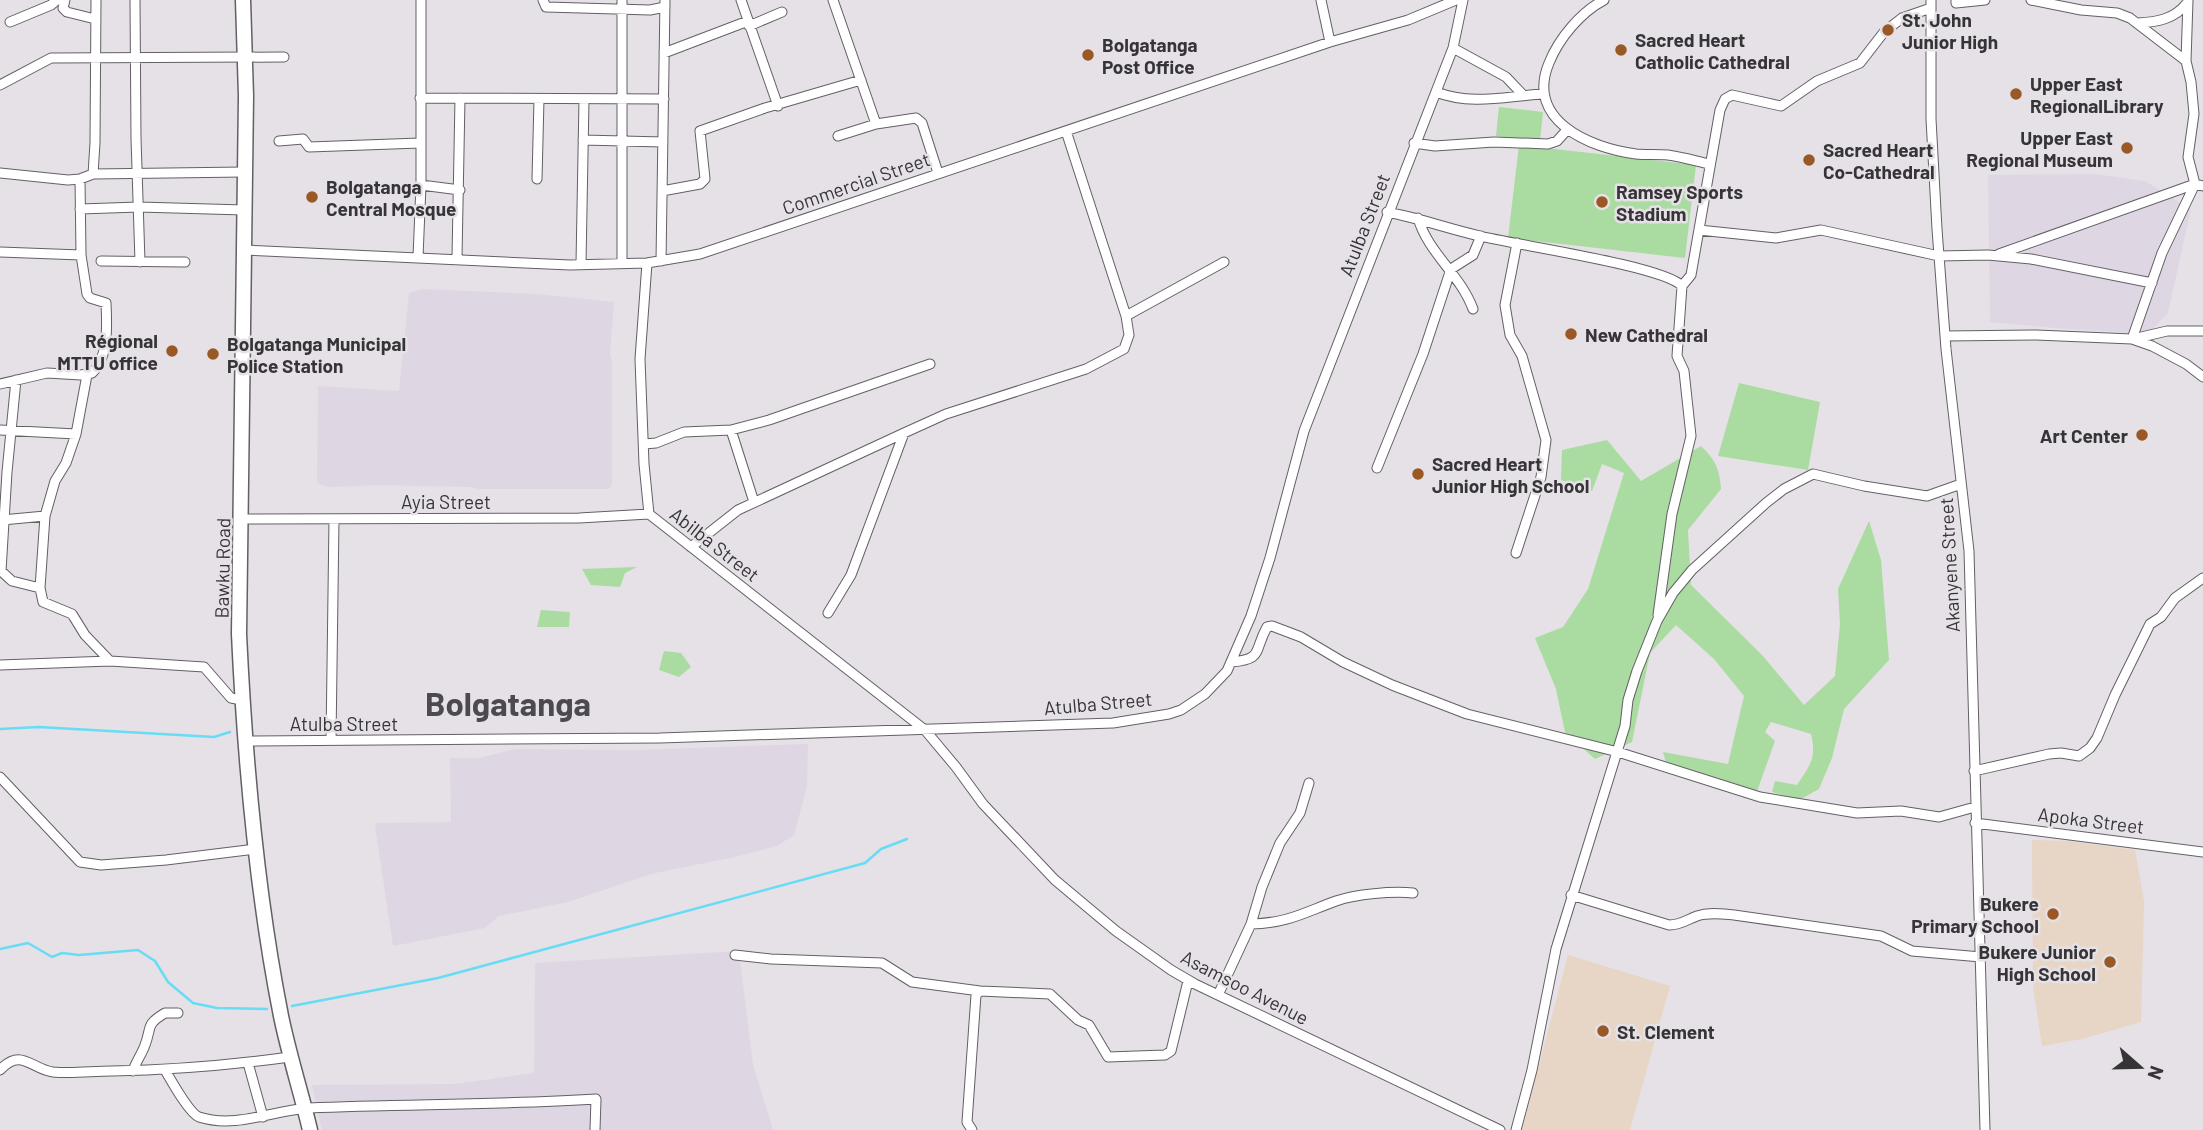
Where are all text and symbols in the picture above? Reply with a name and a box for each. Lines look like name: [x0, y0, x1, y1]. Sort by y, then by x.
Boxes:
place label: St. John Junior High: [1902, 8, 1998, 53]
marker: St. John Junior High: [1880, 22, 1896, 38]
place label: Sacred Heart Catholic Cathedral: [1635, 28, 1790, 73]
place label: Bolgatanga Post Office: [1102, 33, 1198, 78]
marker: Sacred Heart Catholic Cathedral: [1613, 42, 1629, 58]
marker: Bolgatanga Post Office: [1080, 47, 1096, 63]
place label: Upper East RegionalLibrary: [2030, 72, 2164, 117]
marker: Upper East RegionalLibrary: [2008, 86, 2024, 102]
place label: Upper East Regional Museum: [1966, 126, 2113, 171]
place label: Sacred Heart Co-Cathedral: [1823, 138, 1935, 183]
marker: Upper East Regional Museum: [2119, 140, 2135, 156]
street label: Commercial Street: [779, 147, 933, 219]
marker: Sacred Heart Co-Cathedral: [1801, 152, 1817, 168]
street label: Atulba Street: [1334, 170, 1394, 280]
place label: Bolgatanga Central Mosque: [326, 175, 456, 220]
place label: Ramsey Sports Stadium: [1616, 180, 1743, 225]
marker: Bolgatanga Central Mosque: [304, 189, 320, 205]
marker: Ramsey Sports Stadium: [1594, 194, 1610, 210]
place label: New Cathedral: [1585, 323, 1708, 346]
marker: New Cathedral: [1563, 326, 1579, 342]
place label: Régional MTTU office: [57, 329, 158, 374]
place label: Bolgatanga Municipal Police Station: [227, 332, 406, 377]
marker: Régional MTTU office: [164, 343, 180, 359]
marker: Bolgatanga Municipal Police Station: [205, 346, 221, 362]
place label: Art Center: [2040, 424, 2129, 447]
marker: Art Center: [2134, 427, 2150, 443]
place label: Sacred Heart Junior High School: [1432, 452, 1590, 497]
marker: Sacred Heart Junior High School: [1410, 466, 1426, 482]
street label: Ayia Street: [401, 490, 491, 513]
street label: Akanyene Street: [1934, 497, 1964, 633]
street label: Abilba Street: [666, 502, 764, 586]
street label: Bawku Road: [210, 518, 234, 618]
district label: Bolgatanga: [425, 683, 591, 723]
street label: Atulba Street: [1043, 687, 1153, 719]
street label: Atulba Street: [290, 712, 398, 735]
street label: Apoka Street: [2037, 802, 2145, 838]
place label: Bukere Primary School: [1911, 892, 2039, 937]
marker: Bukere Primary School: [2045, 906, 2061, 922]
place label: Bukere Junior High School: [1979, 940, 2097, 985]
street label: Asamsoo Avenue: [1177, 945, 1313, 1029]
marker: Bukere Junior High School: [2102, 954, 2118, 970]
place label: St. Clement: [1617, 1020, 1715, 1043]
marker: St. Clement: [1595, 1023, 1611, 1039]
north arrow: [2105, 1032, 2175, 1102]
text: N: [2143, 1063, 2169, 1083]

